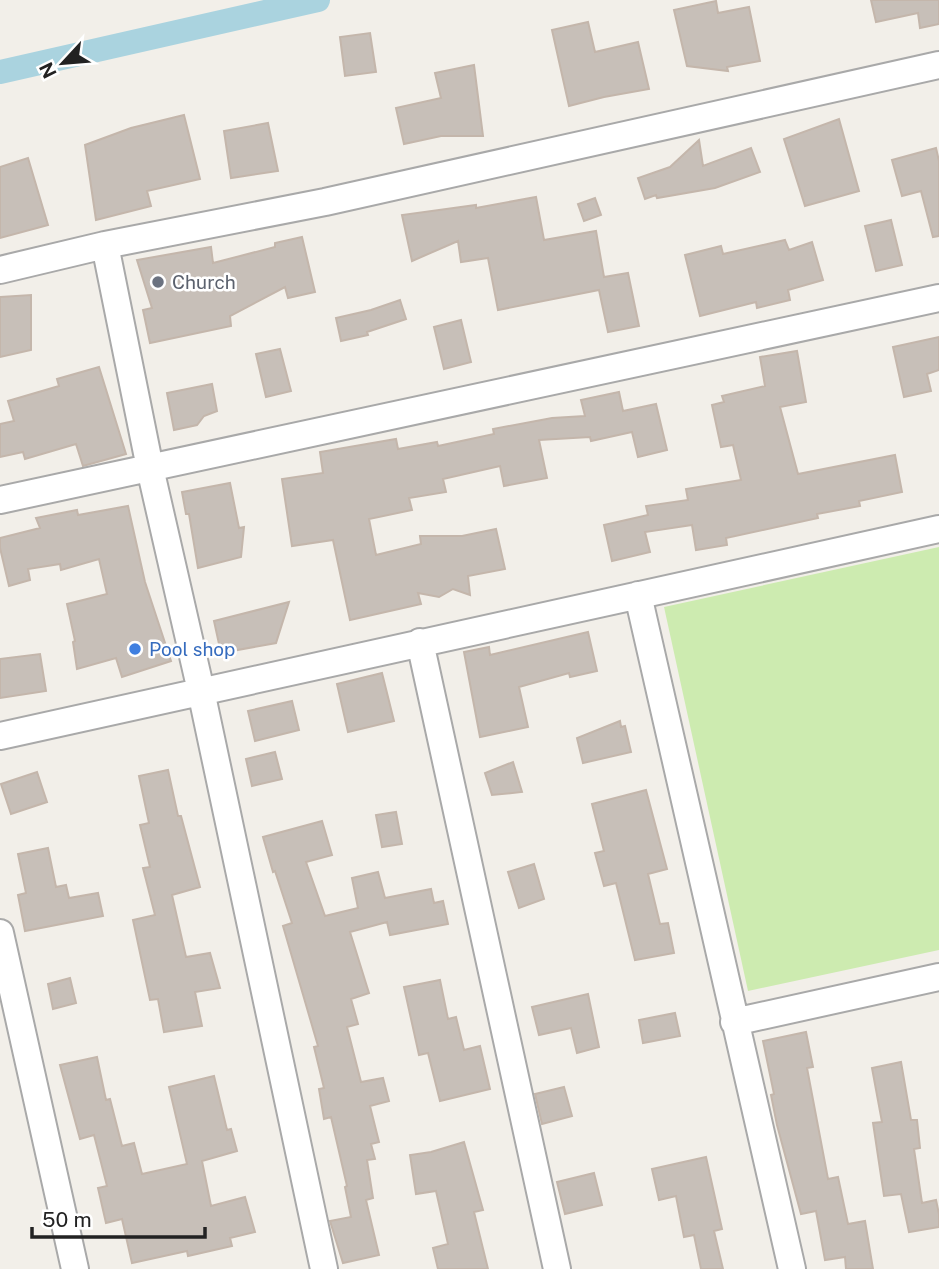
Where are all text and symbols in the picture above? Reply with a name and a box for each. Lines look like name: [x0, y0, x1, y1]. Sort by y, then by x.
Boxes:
north arrow: [28, 28, 98, 98]
text: N: [35, 59, 61, 82]
place label: Church: [172, 271, 236, 293]
marker: Church: [150, 274, 166, 290]
place label: Pool shop: [149, 638, 235, 660]
marker: Pool shop: [127, 641, 143, 657]
scale bar: [32, 1196, 205, 1240]
text: 50 m: [42, 1207, 92, 1232]

